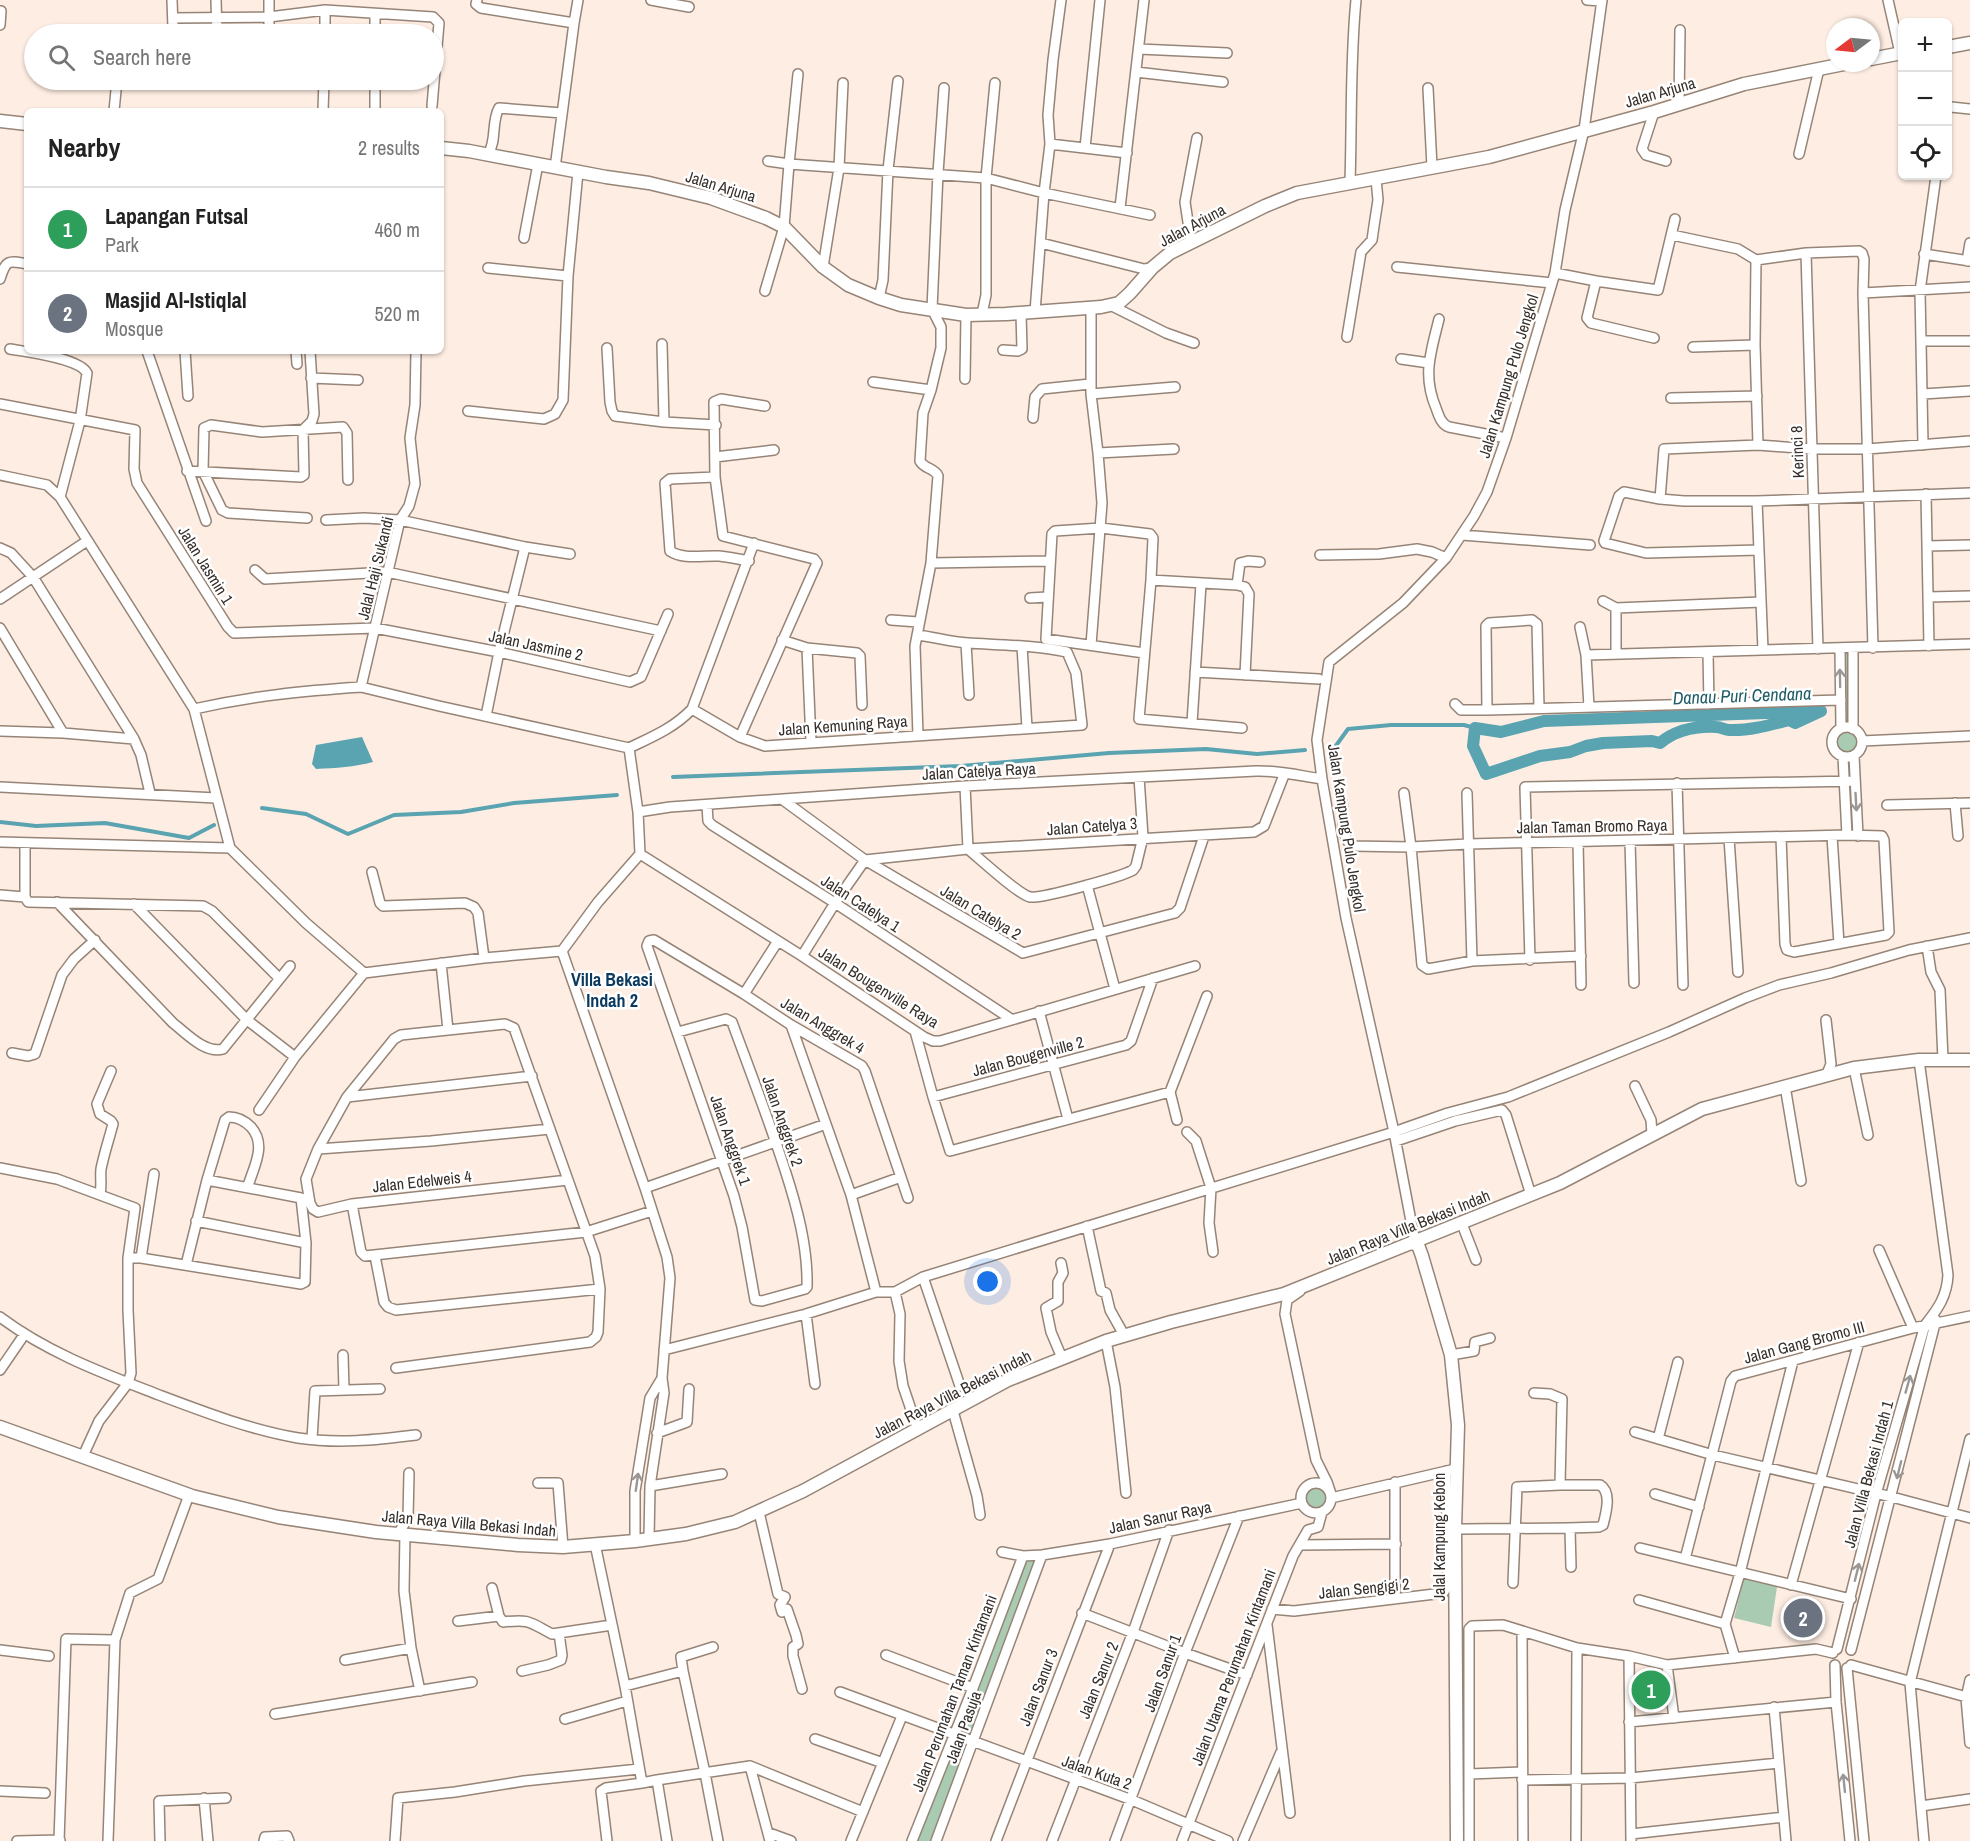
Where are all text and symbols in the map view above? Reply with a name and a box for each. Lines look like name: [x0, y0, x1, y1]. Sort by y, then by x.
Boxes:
north arrow: [1826, 18, 1880, 72]
map controls: [1898, 18, 1952, 180]
button: +: [1898, 18, 1952, 72]
search box: [24, 24, 444, 90]
icon: search: [45, 41, 78, 74]
text: Search here: [93, 42, 191, 72]
street label: Jalan Arjuna: [1622, 71, 1698, 113]
button: −: [1898, 72, 1952, 126]
button: locate: [1898, 126, 1952, 180]
text: Nearby: [48, 130, 120, 165]
text: 2 results: [358, 134, 420, 161]
street label: Jalan Arjuna: [683, 165, 759, 207]
street label: Jalan Arjuna: [1155, 198, 1230, 252]
text: Lapangan Futsal: [105, 201, 248, 231]
text: 1: [63, 216, 72, 243]
text: 460 m: [374, 216, 420, 243]
text: Park: [105, 231, 139, 258]
text: Masjid Al-Istiqlal: [105, 285, 247, 315]
street label: Jalan Kampung Pulo Jengkol: [1473, 291, 1543, 460]
text: 2: [63, 300, 72, 327]
text: 520 m: [374, 300, 420, 327]
text: Mosque: [105, 315, 163, 342]
street label: Kerinci 8: [1785, 425, 1809, 479]
street label: Jalal Haji Sukandi: [352, 514, 398, 622]
street label: Jalan Jasmin 1: [173, 522, 239, 609]
street label: Jalan Jasmine 2: [487, 624, 585, 666]
one-way arrow: [1834, 669, 1846, 689]
water label: Danau Puri Cendana: [1672, 681, 1812, 710]
street label: Jalan Kemuning Raya: [778, 709, 909, 740]
street label: Jalan Kampung Pulo Jengkol: [1323, 742, 1371, 914]
street label: Jalan Catelya Raya: [922, 757, 1037, 785]
one-way arrow: [1851, 792, 1862, 812]
street label: Jalan Catelya 3: [1046, 812, 1138, 840]
street label: Jalan Taman Bromo Raya: [1516, 814, 1668, 838]
street label: Jalan Catelya 1: [817, 869, 906, 937]
street label: Jalan Catelya 2: [937, 879, 1025, 945]
street label: Jalan Bougenville Raya: [815, 941, 944, 1033]
district label: Villa Bekasi Indah 2: [571, 967, 653, 1013]
street label: Jalan Anggrek 4: [777, 991, 869, 1059]
street label: Jalan Bougenville 2: [970, 1031, 1086, 1081]
street label: Jalan Anggrek 2: [757, 1073, 809, 1169]
street label: Jalan Anggrek 1: [705, 1092, 757, 1189]
street label: Jalan Edelweis 4: [372, 1165, 472, 1197]
street label: Jalan Raya Villa Bekasi Indah: [1323, 1184, 1493, 1270]
your location: [973, 1267, 1002, 1296]
street label: Jalan Gang Bromo III: [1741, 1315, 1867, 1369]
street label: Jalan Raya Villa Bekasi Indah: [869, 1345, 1035, 1443]
one-way arrow: [1903, 1375, 1914, 1394]
street label: Jalan Villa Bekasi Indah 1: [1838, 1397, 1898, 1550]
one-way arrow: [1892, 1460, 1904, 1479]
one-way arrow: [631, 1473, 642, 1493]
street label: Jalal Kampung Kebon: [1428, 1473, 1450, 1601]
street label: Jalan Sanur Raya: [1107, 1495, 1214, 1539]
street label: Jalan Raya Villa Bekasi Indah: [381, 1504, 557, 1542]
one-way arrow: [1852, 1563, 1864, 1582]
street label: Jalan Utama Perumahan Kintamani: [1185, 1566, 1281, 1768]
street label: Jalan Sengigi 2: [1318, 1572, 1410, 1604]
street label: Jalan Perumahan Taman Kintamani: [906, 1591, 1002, 1795]
pin: 2: [1784, 1596, 1822, 1640]
street label: Jalan Sanur 1: [1138, 1631, 1186, 1715]
street label: Jalan Sanur 2: [1073, 1638, 1123, 1722]
street label: Jalan Sanur 3: [1013, 1645, 1063, 1729]
pin: 1: [1632, 1668, 1670, 1712]
street label: Jalan Pasuja: [940, 1687, 986, 1766]
street label: Jalan Kuta 2: [1059, 1749, 1135, 1795]
one-way arrow: [1838, 1773, 1849, 1793]

